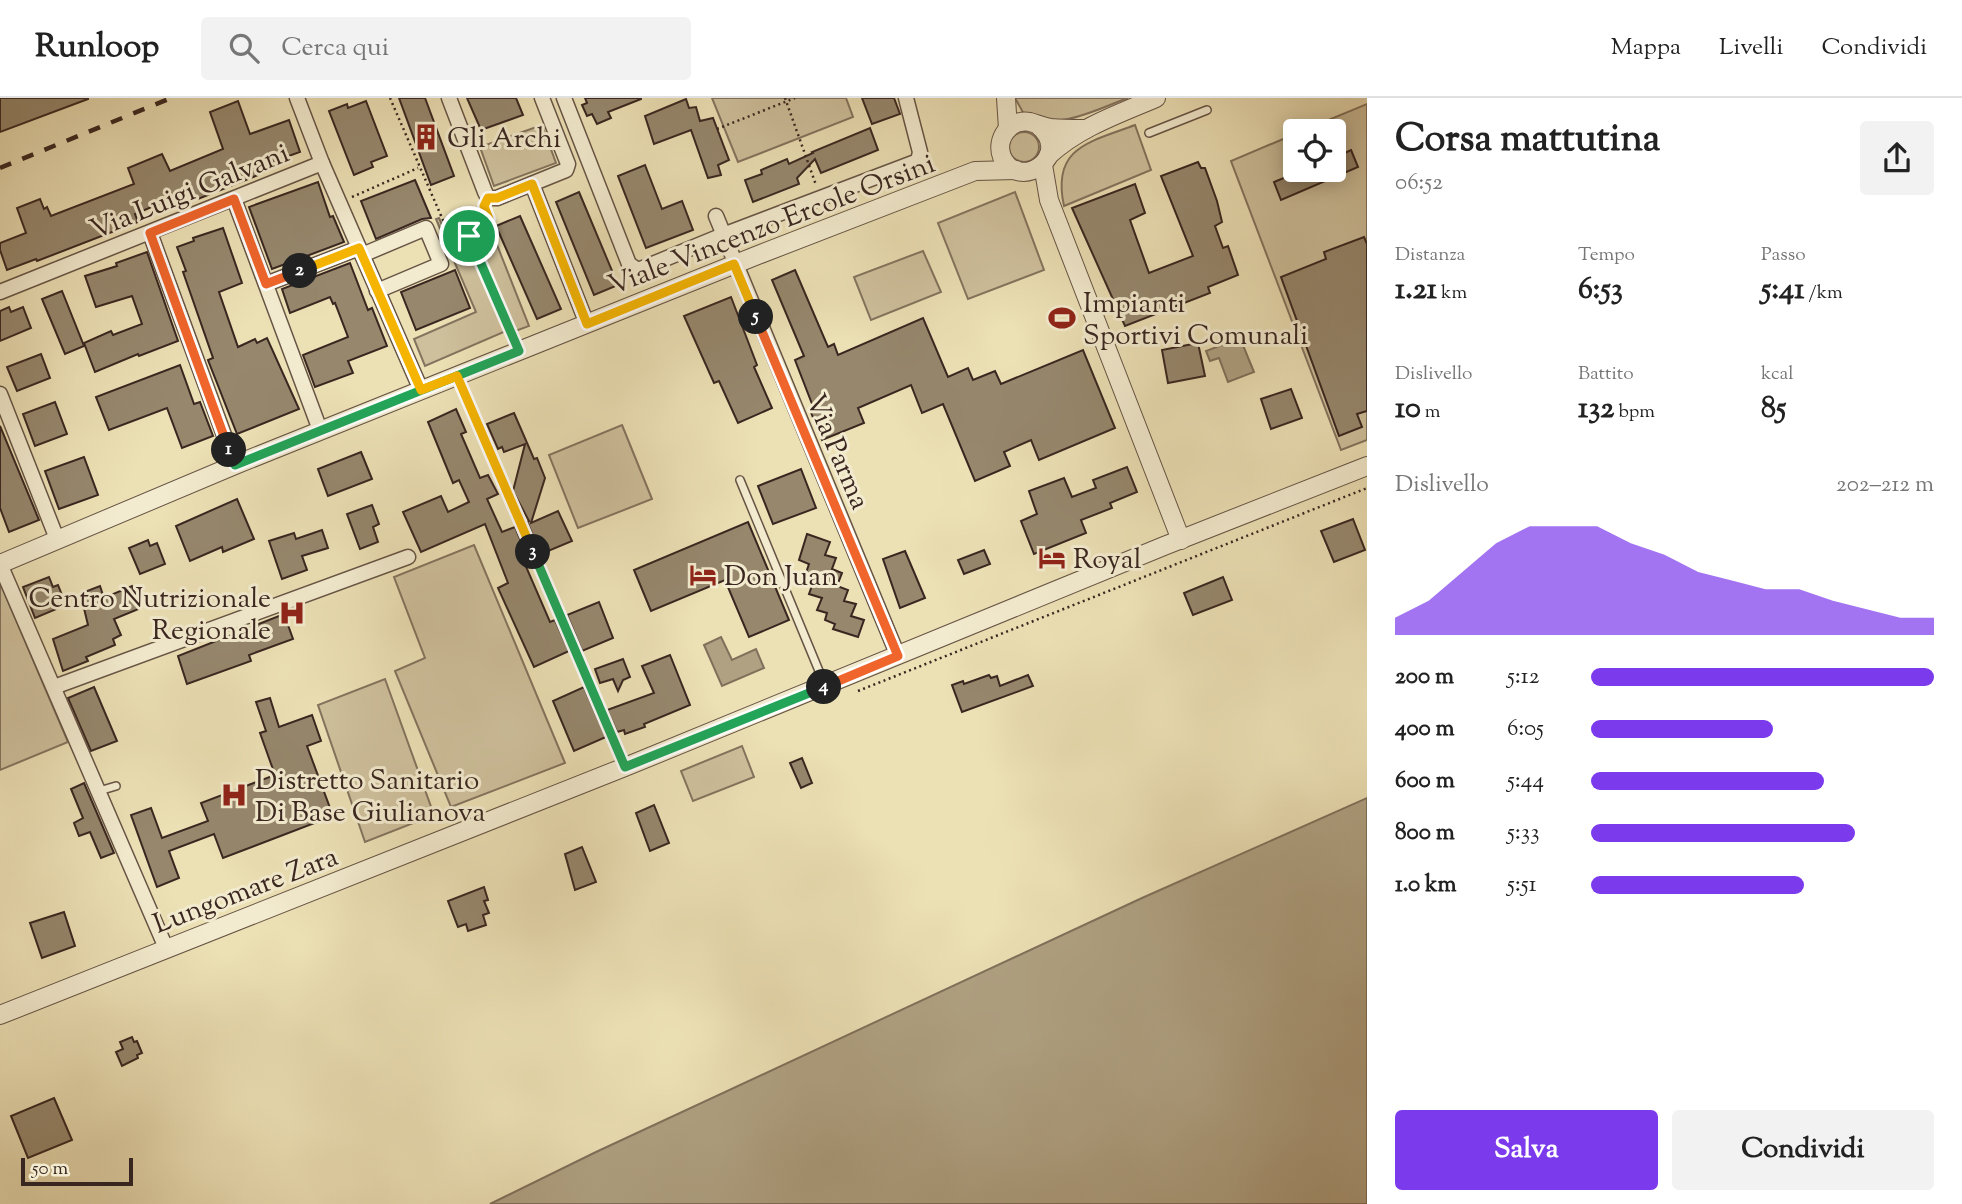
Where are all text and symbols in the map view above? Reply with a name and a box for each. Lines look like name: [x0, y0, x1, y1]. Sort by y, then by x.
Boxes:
search box: [201, 17, 691, 80]
text: Runloop: [35, 24, 159, 72]
icon: search: [225, 29, 263, 67]
text: Cerca qui: [281, 30, 389, 67]
text: Mappa: [1611, 31, 1681, 65]
text: Livelli: [1719, 31, 1783, 65]
text: Condividi: [1821, 31, 1927, 65]
text: Corsa mattutina: [1395, 114, 1660, 168]
map controls: [1283, 119, 1346, 182]
button: locate: [1283, 119, 1346, 182]
place label: Gli Archi: [447, 120, 561, 160]
button: share: [1860, 121, 1934, 195]
building icon: Gli Archi: [411, 122, 441, 152]
street label: Via Luigi Galvani: [85, 135, 296, 251]
street label: Viale Vincenzo Ercole Orsini: [603, 145, 941, 307]
text: 06:52: [1395, 167, 1443, 200]
pin: [439, 206, 499, 266]
icon: arrive: [450, 217, 488, 255]
text: Distanza: [1395, 242, 1465, 269]
text: Tempo: [1578, 242, 1635, 269]
text: Passo: [1761, 242, 1806, 269]
pin: 2: [282, 254, 318, 288]
text: 2: [295, 257, 304, 284]
text: 1.21: [1395, 269, 1437, 312]
text: 6:53: [1578, 269, 1623, 312]
text: 5:41: [1761, 269, 1804, 312]
text: km: [1437, 280, 1467, 307]
text: /km: [1804, 280, 1843, 307]
place label: Impianti Sportivi Comunali: [1083, 285, 1308, 357]
pin: 5: [738, 300, 774, 334]
text: 5: [752, 303, 759, 330]
sports icon: Impianti Sportivi Comunali: [1047, 303, 1077, 333]
text: Dislivello: [1395, 361, 1472, 388]
text: Battito: [1578, 361, 1634, 388]
text: kcal: [1761, 361, 1794, 388]
street label: Via Parma: [794, 388, 879, 516]
text: 10: [1395, 388, 1421, 431]
text: 132: [1578, 388, 1614, 431]
text: 85: [1761, 388, 1786, 431]
text: m: [1421, 399, 1441, 426]
text: bpm: [1614, 399, 1655, 426]
pin: 1: [212, 432, 246, 468]
text: 1: [225, 436, 232, 463]
text: Dislivello: [1395, 469, 1489, 502]
text: 202–212 m: [1836, 469, 1934, 502]
pin: 3: [516, 534, 550, 570]
text: 3: [529, 538, 536, 565]
place label: Royal: [1073, 541, 1142, 581]
hotel icon: Royal: [1037, 543, 1067, 573]
place label: Don Juan: [724, 558, 838, 598]
hotel icon: Don Juan: [688, 560, 718, 590]
place label: Centro Nutrizionale Regionale: [28, 580, 271, 652]
hospital icon: Centro Nutrizionale Regionale: [277, 598, 307, 628]
text: 200 m: [1395, 661, 1454, 694]
text: 5:12: [1507, 661, 1539, 694]
pin: 4: [806, 670, 842, 704]
text: 4: [819, 673, 828, 700]
text: 400 m: [1395, 713, 1455, 746]
text: 6:05: [1507, 713, 1544, 746]
place label: Distretto Sanitario Di Base Giulianova: [255, 762, 486, 834]
text: 600 m: [1395, 765, 1455, 798]
text: 5:44: [1507, 765, 1544, 798]
hospital icon: Distretto Sanitario Di Base Giulianova: [219, 780, 249, 810]
text: 800 m: [1395, 817, 1455, 850]
text: 5:33: [1507, 817, 1539, 850]
street label: Lungomare Zara: [148, 838, 344, 945]
text: 1.0 km: [1395, 869, 1457, 902]
text: 5:51: [1507, 869, 1537, 902]
button: Salva: [1395, 1110, 1658, 1190]
button: Condividi: [1672, 1110, 1934, 1190]
scale bar: [21, 1155, 133, 1187]
text: 50 m: [32, 1156, 68, 1183]

